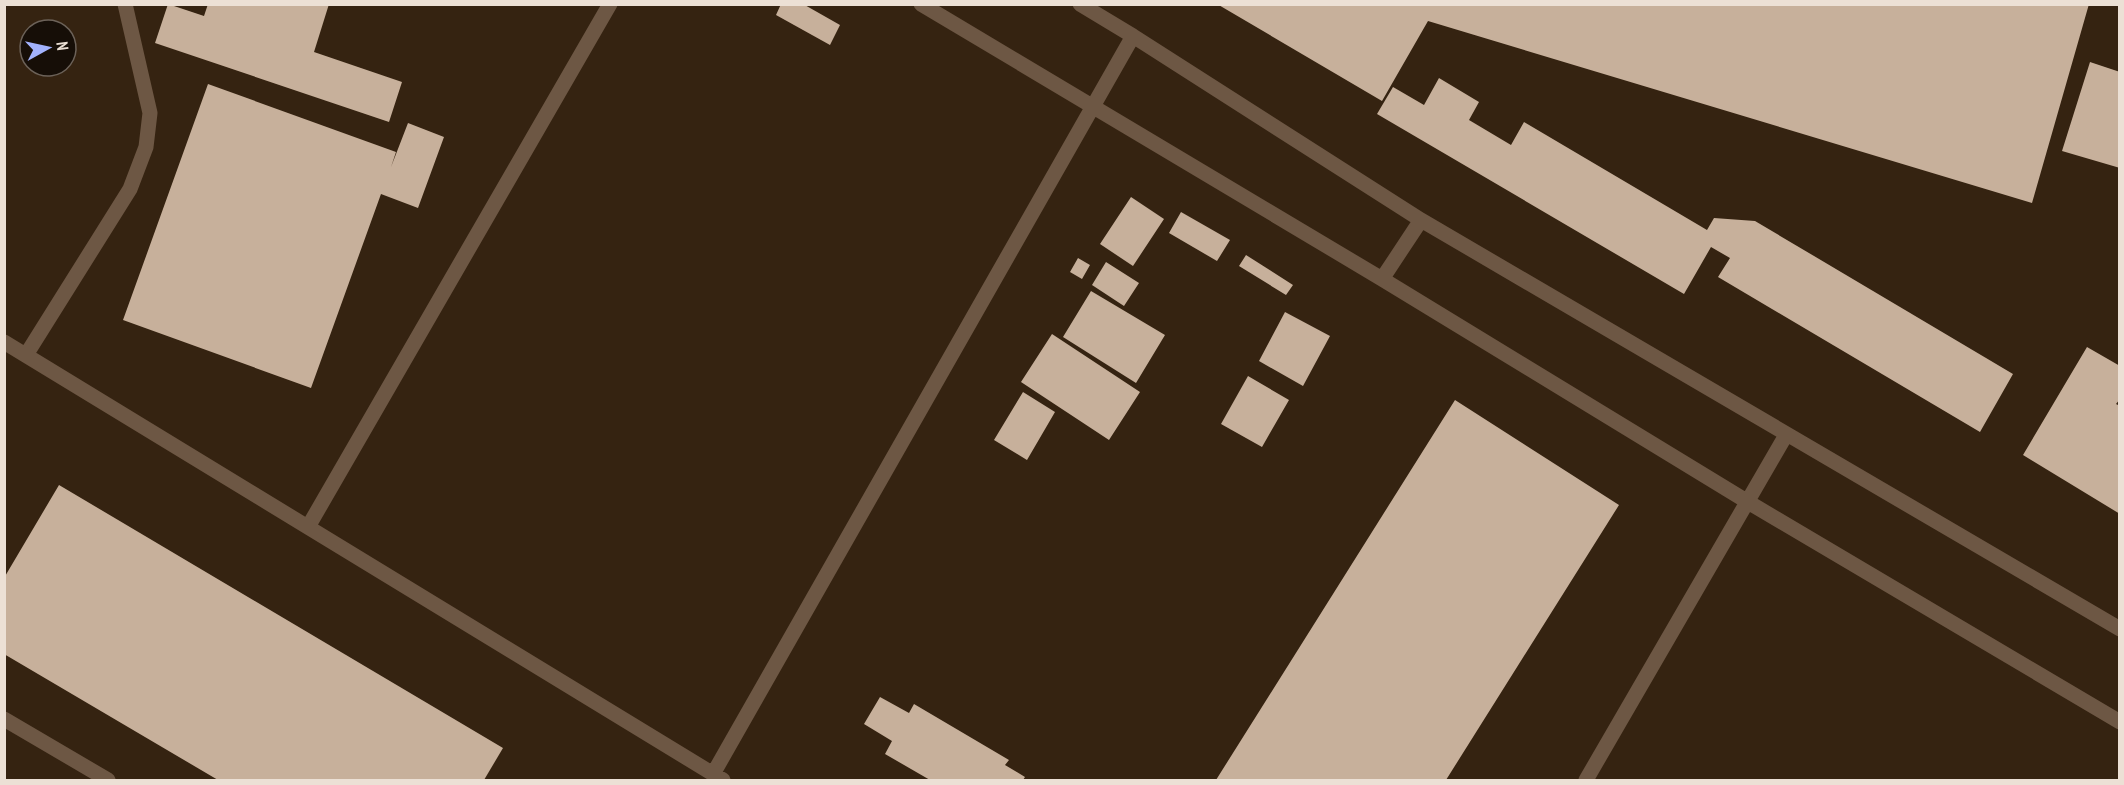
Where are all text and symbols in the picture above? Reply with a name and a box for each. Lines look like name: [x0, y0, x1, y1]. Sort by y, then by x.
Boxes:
north arrow: [18, 18, 78, 78]
text: N: [52, 40, 73, 52]

